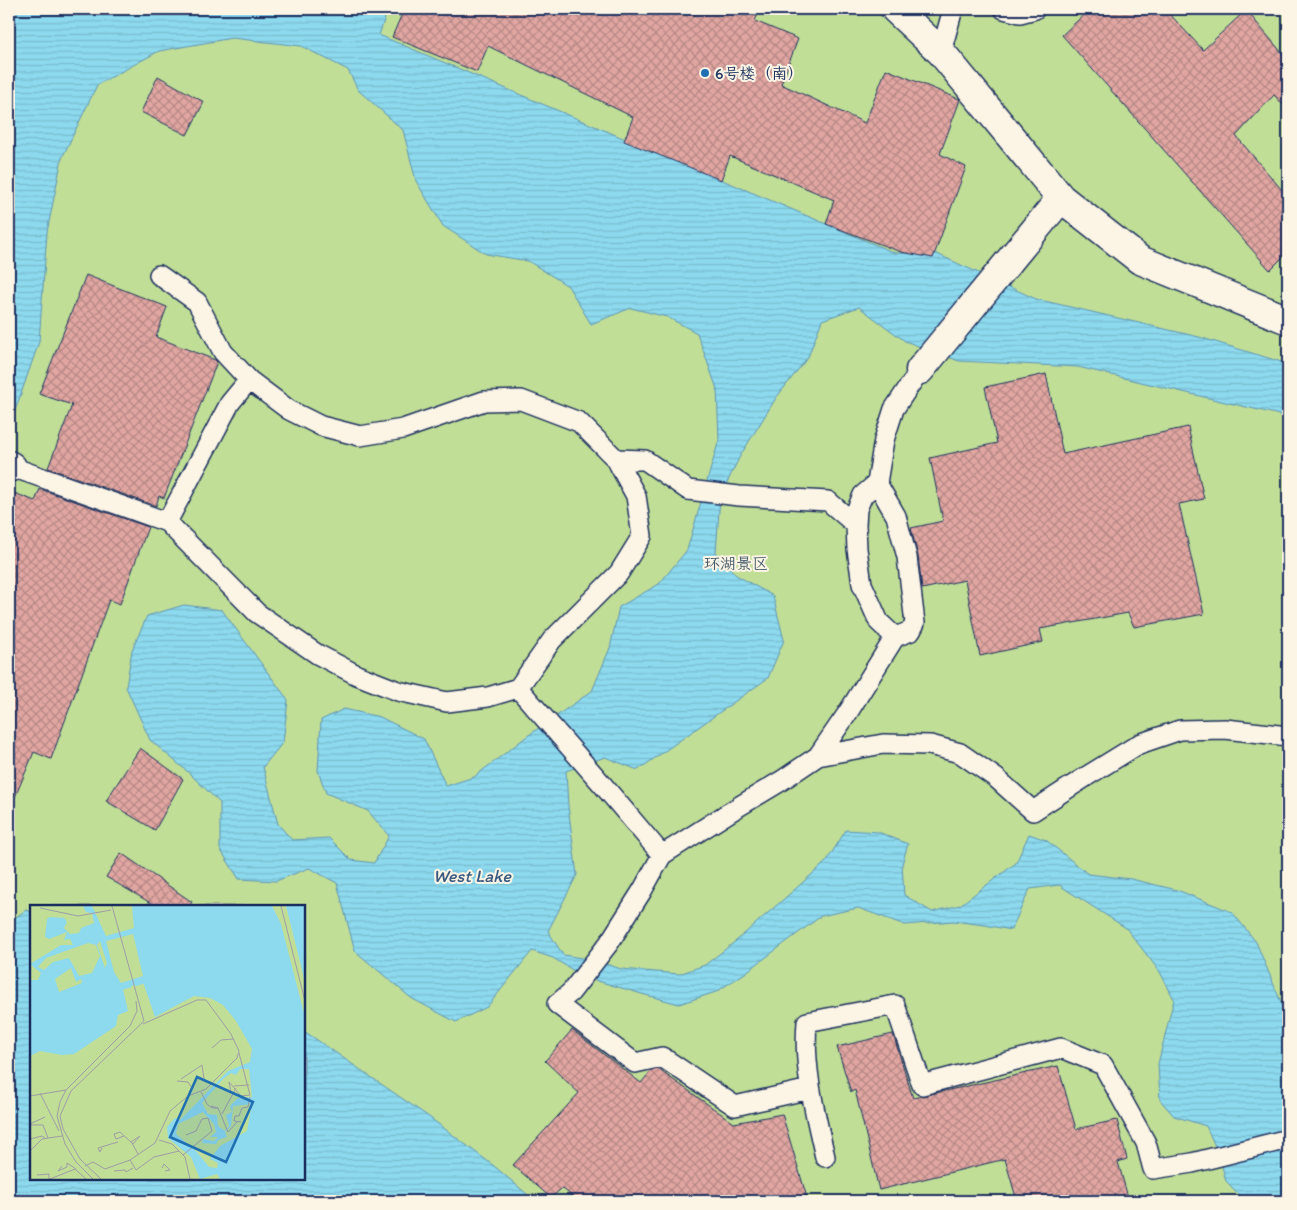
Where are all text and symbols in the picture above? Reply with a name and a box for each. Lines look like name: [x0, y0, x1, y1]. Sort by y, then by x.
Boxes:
place label: 6号楼（南）: [715, 64, 803, 83]
marker: 6号楼（南）: [699, 67, 711, 79]
park label: 环湖景区: [704, 554, 768, 573]
water label: West Lake: [433, 865, 512, 887]
inset map: [30, 905, 305, 1180]

